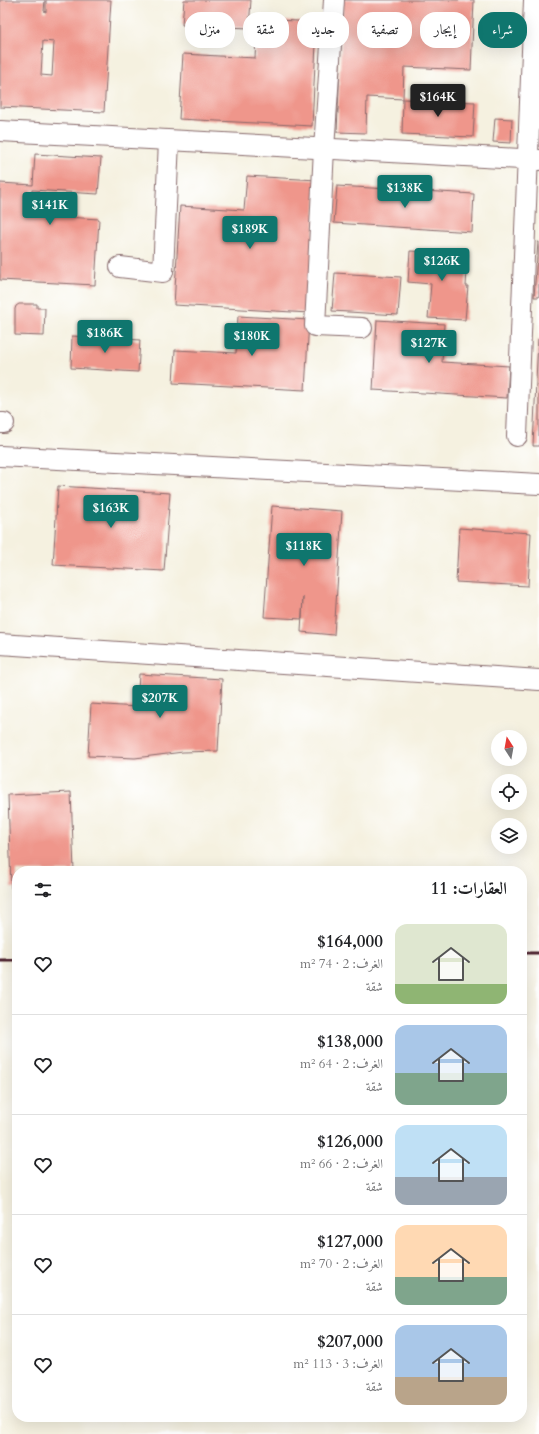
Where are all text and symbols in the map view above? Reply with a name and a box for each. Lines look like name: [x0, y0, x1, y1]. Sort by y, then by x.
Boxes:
chip: منزل: [185, 12, 235, 48]
chip: شقة: [243, 12, 289, 48]
chip: جديد: [297, 12, 349, 48]
chip: تصفية: [357, 12, 412, 48]
chip: إيجار: [420, 12, 470, 48]
chip: شراء: [478, 12, 527, 48]
pin: $164K: [410, 84, 466, 118]
text: $164K: [419, 88, 457, 106]
pin: $138K: [377, 175, 433, 209]
text: $138K: [386, 179, 424, 197]
pin: $141K: [22, 192, 78, 226]
text: $141K: [31, 196, 69, 214]
pin: $189K: [222, 216, 278, 250]
text: $189K: [231, 220, 269, 238]
pin: $126K: [414, 248, 470, 282]
text: $126K: [423, 252, 461, 270]
pin: $186K: [77, 320, 133, 354]
pin: $180K: [224, 323, 280, 357]
text: $186K: [86, 324, 124, 342]
text: $180K: [233, 327, 271, 345]
pin: $127K: [401, 330, 457, 364]
text: $127K: [410, 334, 448, 352]
pin: $163K: [83, 495, 139, 529]
text: $163K: [92, 499, 130, 517]
pin: $118K: [276, 533, 332, 567]
text: $118K: [285, 537, 323, 555]
pin: $207K: [132, 685, 188, 719]
text: $207K: [141, 689, 179, 707]
north arrow: [491, 730, 527, 766]
map controls: [491, 730, 527, 854]
button: locate: [491, 774, 527, 810]
button: layers: [491, 818, 527, 854]
text: العقارات: 11: [431, 877, 507, 900]
icon: filters: [32, 879, 54, 901]
text: $164,000: [317, 930, 383, 953]
icon: home: [427, 940, 475, 988]
icon: heart: [32, 953, 54, 975]
text: الغرف: 2 · 74 m²: [300, 955, 383, 973]
text: شقة: [366, 978, 383, 996]
text: $138,000: [317, 1030, 383, 1053]
icon: home: [427, 1041, 475, 1089]
icon: heart: [32, 1054, 54, 1076]
text: الغرف: 2 · 64 m²: [300, 1055, 383, 1073]
text: شقة: [366, 1078, 383, 1096]
text: $126,000: [317, 1130, 383, 1153]
icon: home: [427, 1141, 475, 1189]
icon: heart: [32, 1154, 54, 1176]
text: الغرف: 2 · 66 m²: [300, 1155, 383, 1173]
text: شقة: [366, 1178, 383, 1196]
text: $127,000: [317, 1230, 383, 1253]
icon: home: [427, 1241, 475, 1289]
icon: heart: [32, 1254, 54, 1276]
text: الغرف: 2 · 70 m²: [300, 1255, 383, 1273]
text: شقة: [366, 1278, 383, 1296]
text: $207,000: [317, 1330, 383, 1353]
icon: home: [427, 1341, 475, 1389]
icon: heart: [32, 1354, 54, 1376]
text: الغرف: 3 · 113 m²: [293, 1355, 383, 1373]
text: شقة: [366, 1378, 383, 1396]

